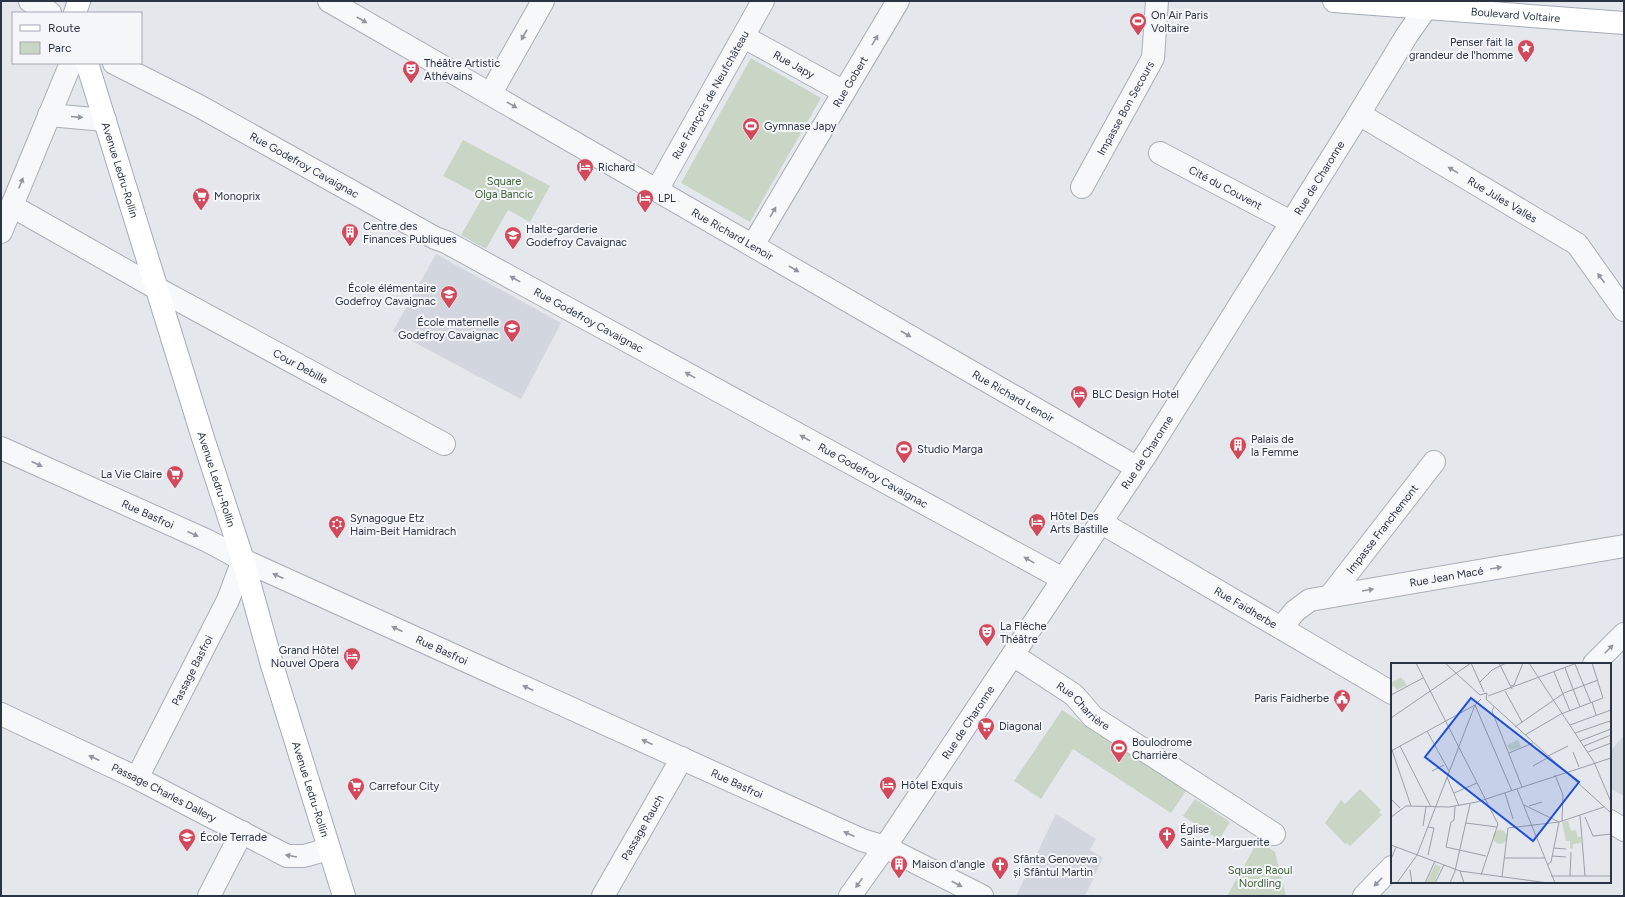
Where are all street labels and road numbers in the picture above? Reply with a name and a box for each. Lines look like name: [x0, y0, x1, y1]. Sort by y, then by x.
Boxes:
street label: Boulevard Voltaire: [1470, 5, 1561, 25]
street label: Rue François de Neufchâteau: [670, 29, 752, 162]
street label: Rue Japy: [771, 48, 817, 82]
street label: Rue Gobert: [830, 54, 871, 110]
street label: Impasse Bon Secours: [1095, 59, 1157, 158]
street label: Avenue Ledru-Rollin: [99, 121, 141, 220]
street label: Rue Godefroy Cavaignac: [247, 130, 361, 201]
street label: Rue de Charonne: [1292, 139, 1348, 218]
street label: Cité du Couvent: [1186, 163, 1264, 213]
street label: Rue Jules Vallès: [1465, 174, 1539, 226]
street label: Rue Richard Lenoir: [689, 206, 776, 263]
street label: Rue Godefroy Cavaignac: [531, 285, 646, 356]
street label: Cour Debille: [271, 347, 330, 387]
street label: Rue Richard Lenoir: [970, 368, 1056, 425]
street label: Rue de Charonne: [1119, 413, 1176, 492]
street label: Avenue Ledru-Rollin: [194, 430, 238, 529]
street label: Rue Godefroy Cavaignac: [816, 441, 930, 511]
street label: Impasse Franchemont: [1344, 482, 1421, 576]
street label: Rue Basfroi: [119, 497, 176, 532]
street label: Rue Jean Macé: [1408, 564, 1484, 590]
street label: Rue Faidherbe: [1212, 584, 1279, 631]
street label: Passage Basfroi: [169, 633, 216, 708]
street label: Rue Basfroi: [413, 633, 470, 668]
street label: Rue Charrière: [1054, 679, 1112, 733]
street label: Rue de Charonne: [939, 684, 997, 762]
street label: Avenue Ledru-Rollin: [289, 740, 331, 839]
street label: Passage Charles Dallery: [109, 761, 219, 825]
street label: Rue Basfroi: [709, 766, 765, 801]
street label: Passage Rauch: [619, 792, 667, 863]

